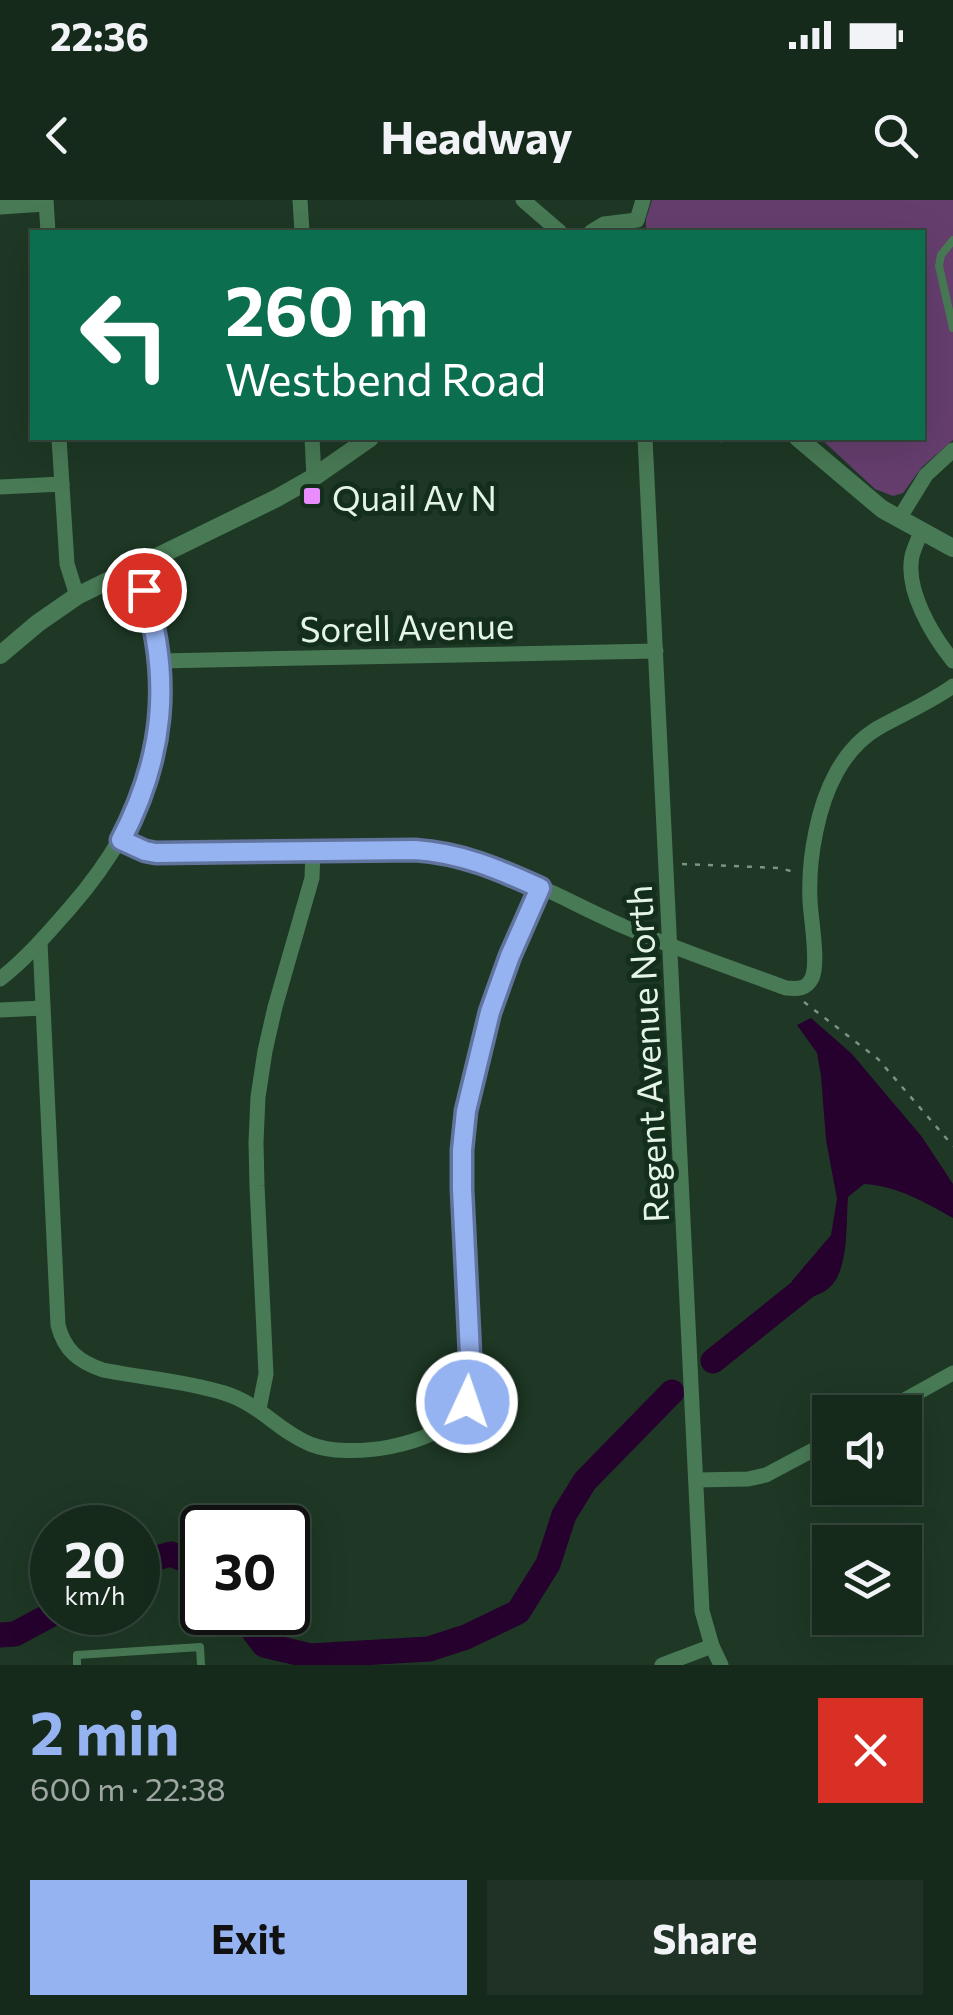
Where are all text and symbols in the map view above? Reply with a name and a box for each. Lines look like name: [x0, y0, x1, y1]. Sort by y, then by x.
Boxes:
text: 22:36: [50, 12, 149, 59]
icon: back: [30, 108, 85, 163]
text: Headway: [380, 108, 573, 163]
icon: search: [868, 108, 923, 163]
text: 260 m: [225, 265, 429, 350]
icon: left: [60, 270, 190, 400]
text: Westbend Road: [225, 350, 546, 405]
place label: Quail Av N: [332, 475, 497, 518]
marker: Quail Av N: [301, 485, 323, 507]
pin: [102, 548, 187, 633]
icon: arrive: [117, 563, 172, 618]
street label: Sorell Avenue: [299, 603, 515, 649]
street label: Regent Avenue North: [616, 884, 676, 1224]
position arrow: [415, 1350, 519, 1454]
map controls: [812, 1395, 922, 1635]
button: sound: [812, 1395, 922, 1505]
speed limit sign: 30: [180, 1505, 310, 1635]
button: layers: [812, 1525, 922, 1635]
text: 20: [64, 1527, 126, 1588]
text: km/h: [65, 1580, 125, 1610]
text: 2 min: [30, 1694, 179, 1767]
button: close: [818, 1698, 923, 1803]
text: 600 m · 22:38: [30, 1768, 226, 1808]
button: Exit: [30, 1880, 467, 1995]
button: Share: [487, 1880, 923, 1995]

